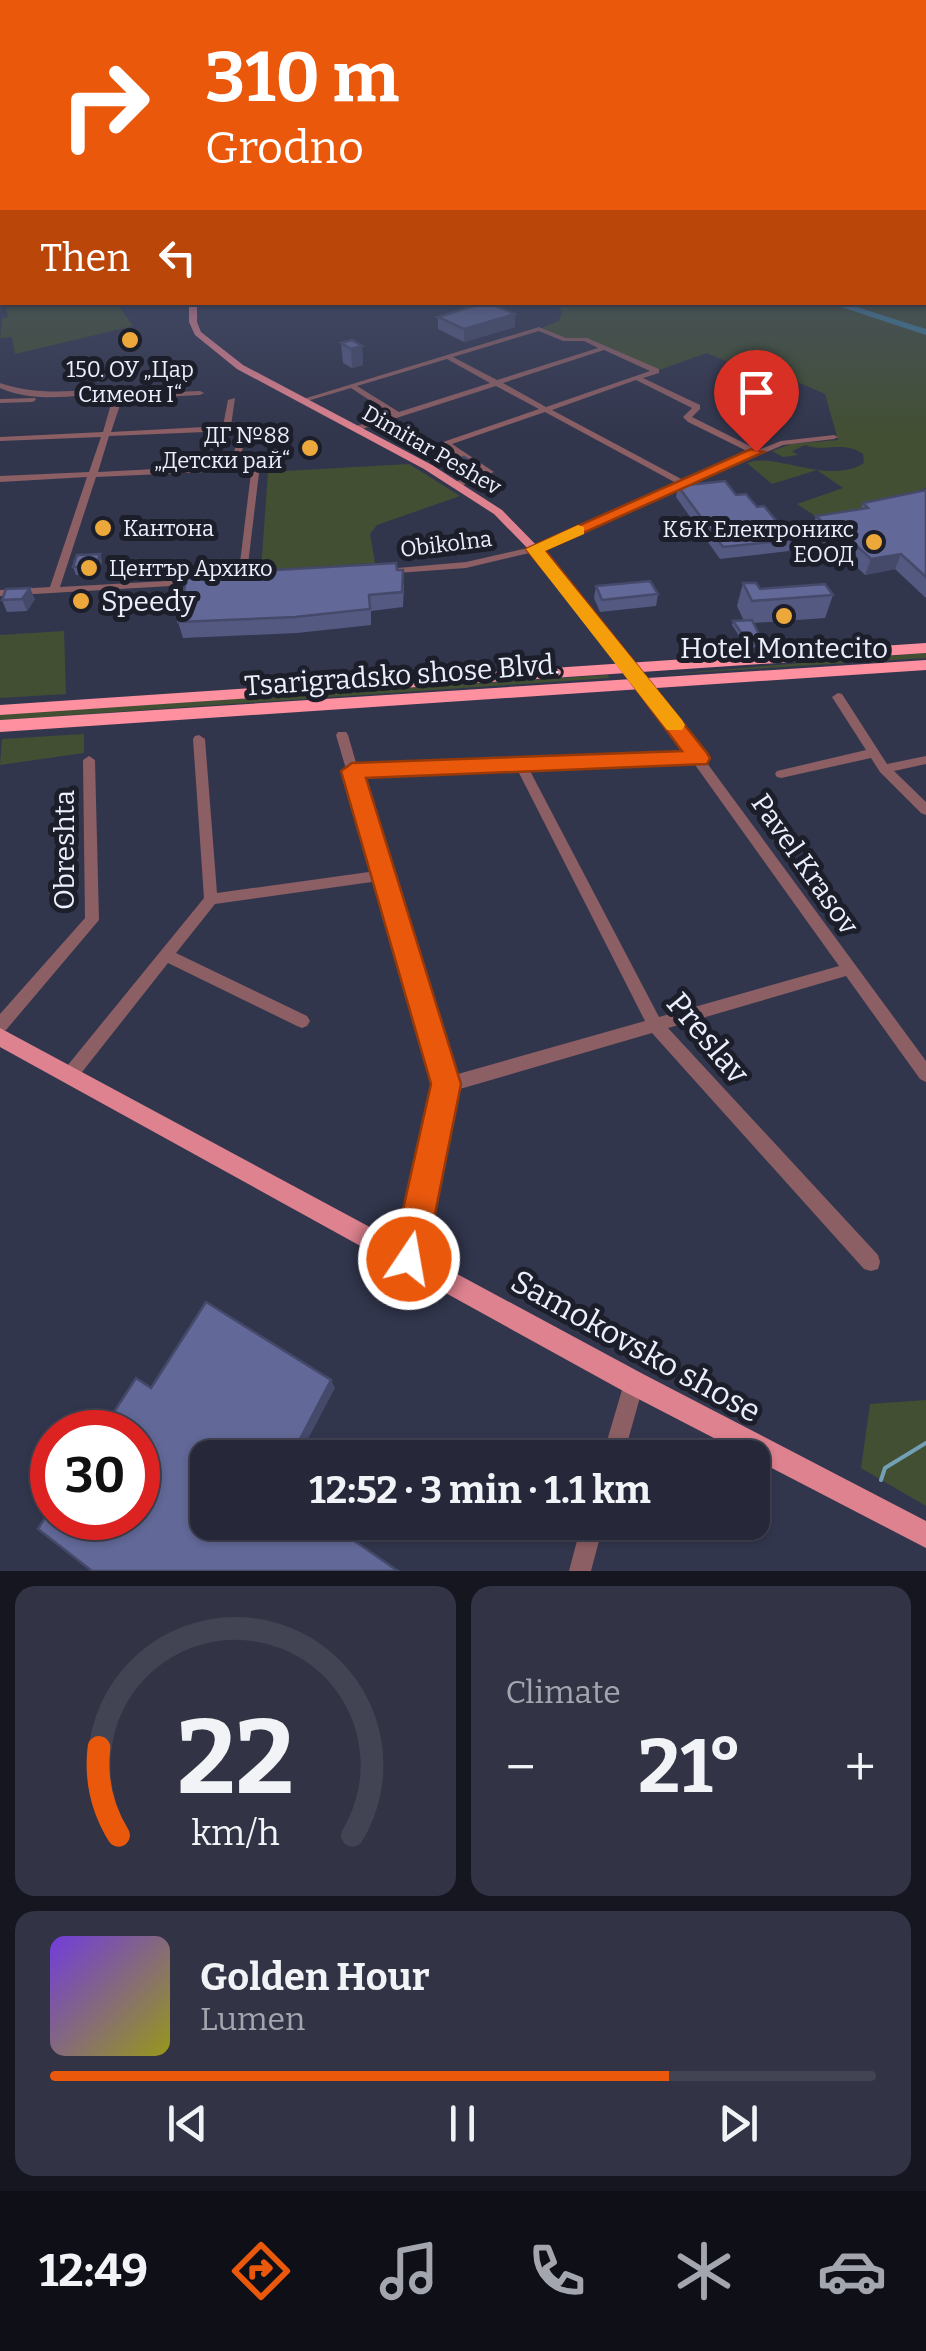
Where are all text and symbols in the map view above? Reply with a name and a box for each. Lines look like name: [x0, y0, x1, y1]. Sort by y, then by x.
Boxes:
text: 310 m: [205, 36, 399, 120]
icon: right: [40, 40, 170, 170]
text: Grodno: [205, 121, 364, 175]
icon: left: [150, 230, 205, 285]
text: Then: [40, 235, 130, 281]
marker: 150. ОУ „Цар Симеон I“: [119, 329, 141, 351]
pin: [714, 350, 799, 453]
place label: 150. ОУ „Цар Симеон I“: [66, 356, 194, 408]
icon: arrive: [729, 365, 784, 420]
street label: Dimitar Peshev: [358, 399, 506, 501]
place label: ДГ №88 „Детски рай“: [154, 422, 290, 474]
marker: ДГ №88 „Детски рай“: [299, 437, 321, 459]
place label: Кантона: [123, 515, 214, 542]
place label: K&K Електроникс ЕООД: [662, 516, 854, 568]
marker: Кантона: [92, 517, 114, 539]
street label: Obikolna: [399, 525, 493, 563]
marker: K&K Електроникс ЕООД: [863, 531, 885, 553]
place label: Център Архико: [109, 555, 273, 582]
marker: Център Архико: [78, 557, 100, 579]
place label: Speedy: [101, 585, 195, 618]
marker: Speedy: [70, 590, 92, 612]
marker: Hotel Montecito: [773, 605, 795, 627]
place label: Hotel Montecito: [680, 632, 888, 665]
street label: Tsarigradsko shose Blvd.: [243, 648, 561, 702]
street label: Pavel Krasov: [745, 787, 866, 941]
street label: Obreshta: [48, 790, 81, 910]
street label: Preslav: [659, 985, 757, 1091]
position arrow: [357, 1207, 461, 1311]
street label: Samokovsko shose: [505, 1262, 767, 1430]
speed limit sign: 30: [30, 1410, 160, 1540]
text: 12:52 · 3 min · 1.1 km: [309, 1467, 651, 1513]
text: Climate: [506, 1673, 621, 1711]
text: 22: [177, 1696, 294, 1821]
text: 21°: [638, 1722, 742, 1812]
text: −: [506, 1735, 536, 1801]
text: +: [845, 1735, 876, 1801]
text: km/h: [191, 1812, 279, 1854]
text: Golden Hour: [200, 1954, 430, 2000]
text: Lumen: [200, 2000, 305, 2038]
icon: previous: [160, 2096, 215, 2151]
icon: pause: [435, 2096, 490, 2151]
icon: next: [711, 2096, 766, 2151]
icon: directions: [226, 2236, 296, 2306]
icon: music: [374, 2236, 444, 2306]
icon: phone: [522, 2236, 592, 2306]
icon: climate: [669, 2236, 739, 2306]
icon: car: [817, 2236, 887, 2306]
text: 12:49: [39, 2244, 148, 2298]

